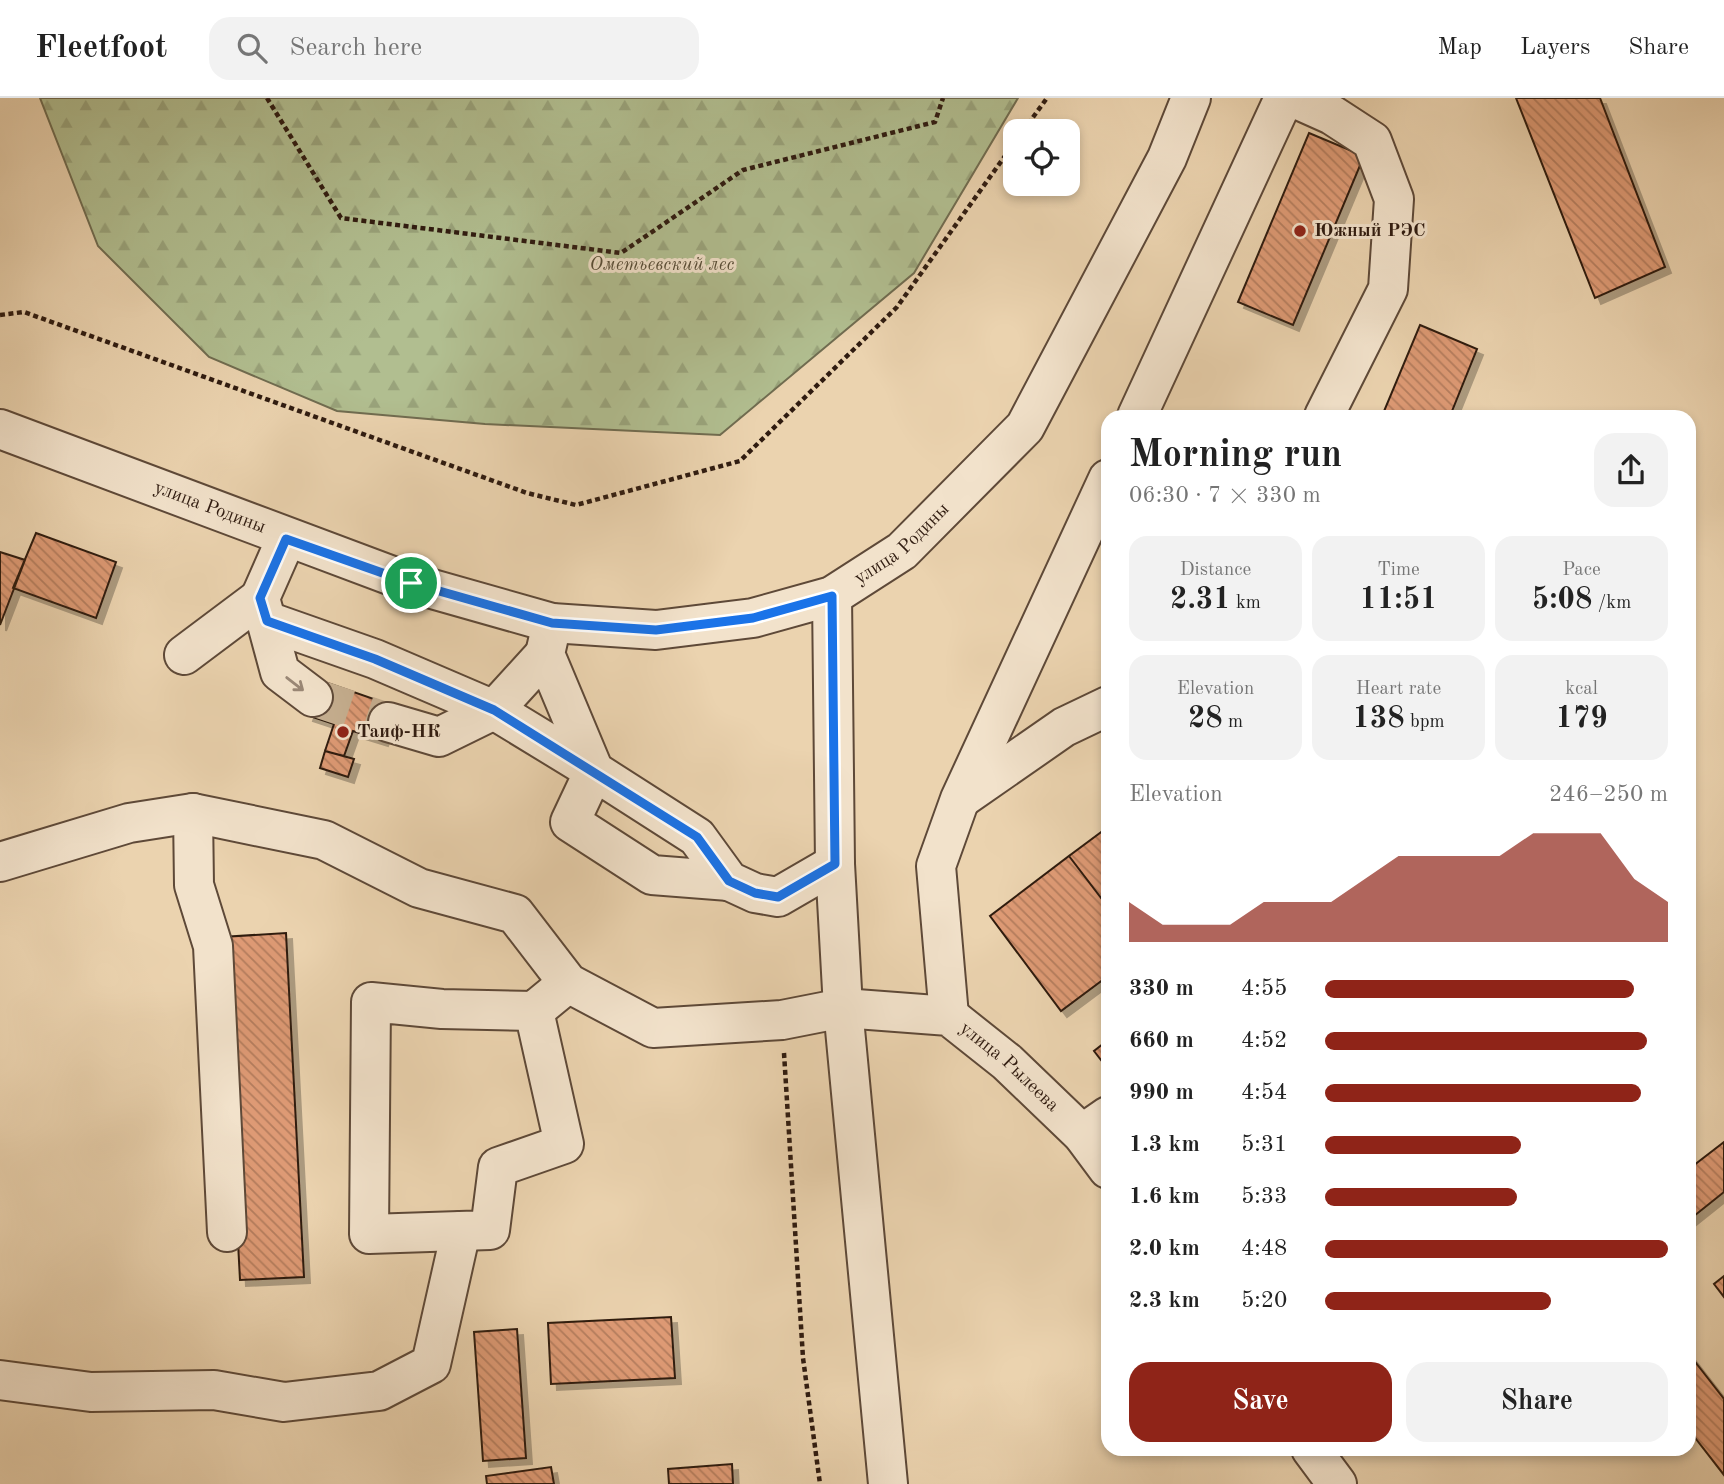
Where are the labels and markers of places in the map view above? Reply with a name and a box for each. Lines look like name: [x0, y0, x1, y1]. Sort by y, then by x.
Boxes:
place label: Южный РЭС: [1314, 222, 1426, 241]
marker: Южный РЭС: [1292, 223, 1308, 239]
pin: [381, 553, 441, 613]
place label: Таиф-НК: [357, 723, 440, 742]
marker: Таиф-НК: [335, 724, 351, 740]

